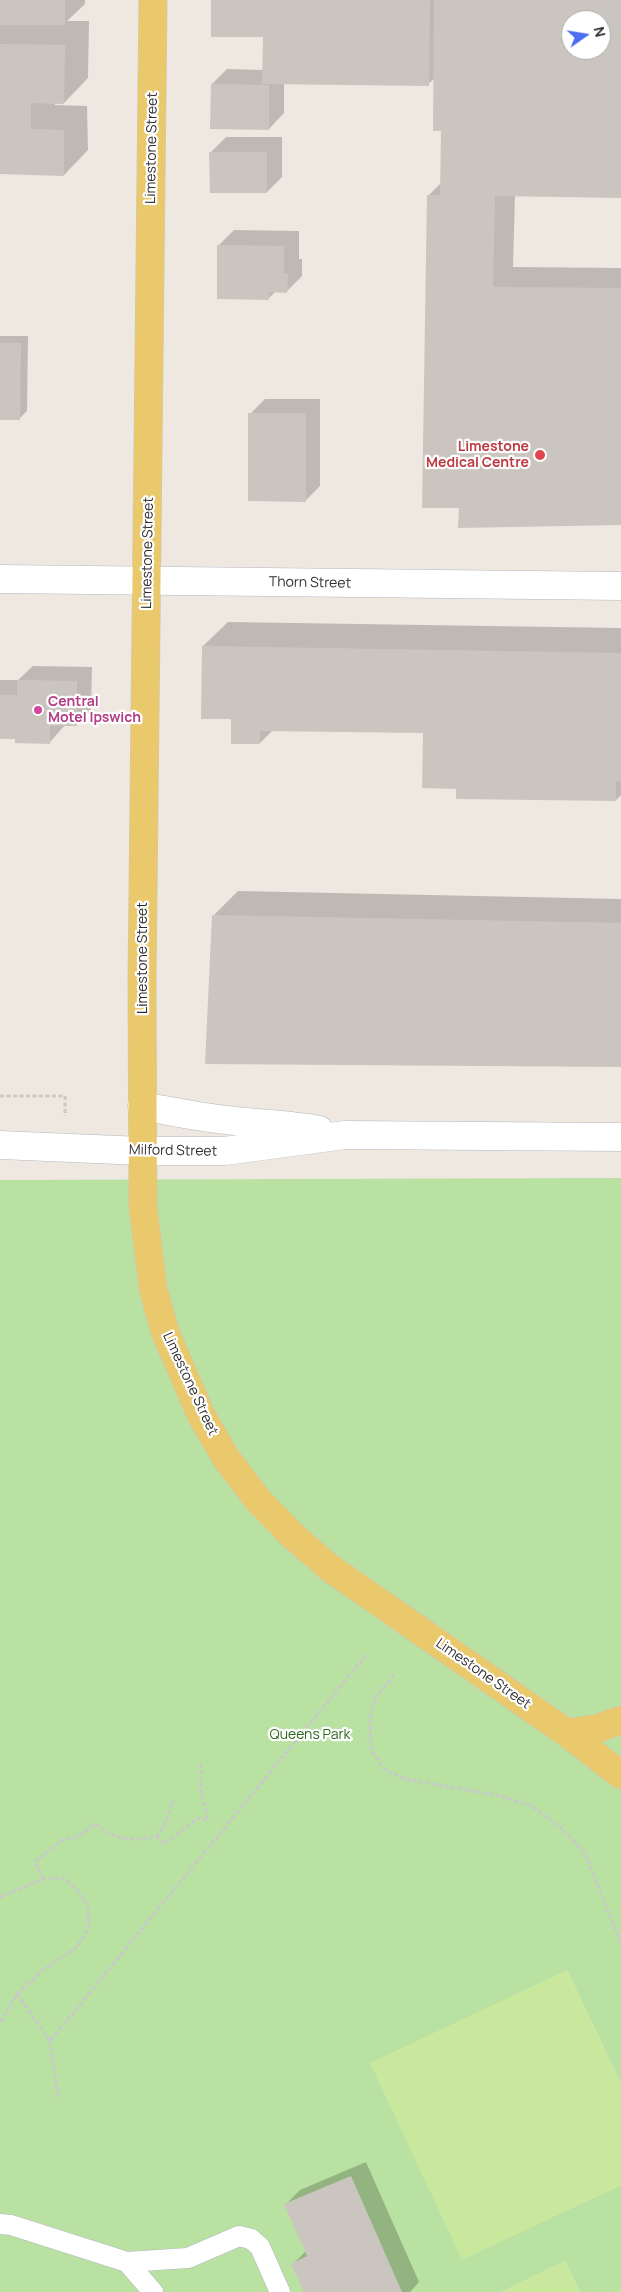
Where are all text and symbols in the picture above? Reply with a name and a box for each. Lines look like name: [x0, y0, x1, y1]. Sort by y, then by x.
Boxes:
north arrow: [561, 10, 611, 60]
text: N: [590, 25, 611, 39]
street label: Limestone Street: [143, 92, 161, 204]
place label: Limestone Medical Centre: [426, 439, 529, 472]
marker: Limestone Medical Centre: [533, 448, 547, 462]
street label: Limestone Street: [139, 497, 157, 609]
street label: Thorn Street: [269, 574, 351, 592]
place label: Central Motel Ipswich: [48, 694, 141, 726]
marker: Central Motel Ipswich: [32, 704, 44, 716]
street label: Limestone Street: [135, 902, 151, 1014]
street label: Milford Street: [129, 1142, 217, 1160]
street label: Limestone Street: [159, 1330, 221, 1438]
street label: Limestone Street: [432, 1635, 534, 1713]
park label: Queens Park: [270, 1727, 350, 1743]

